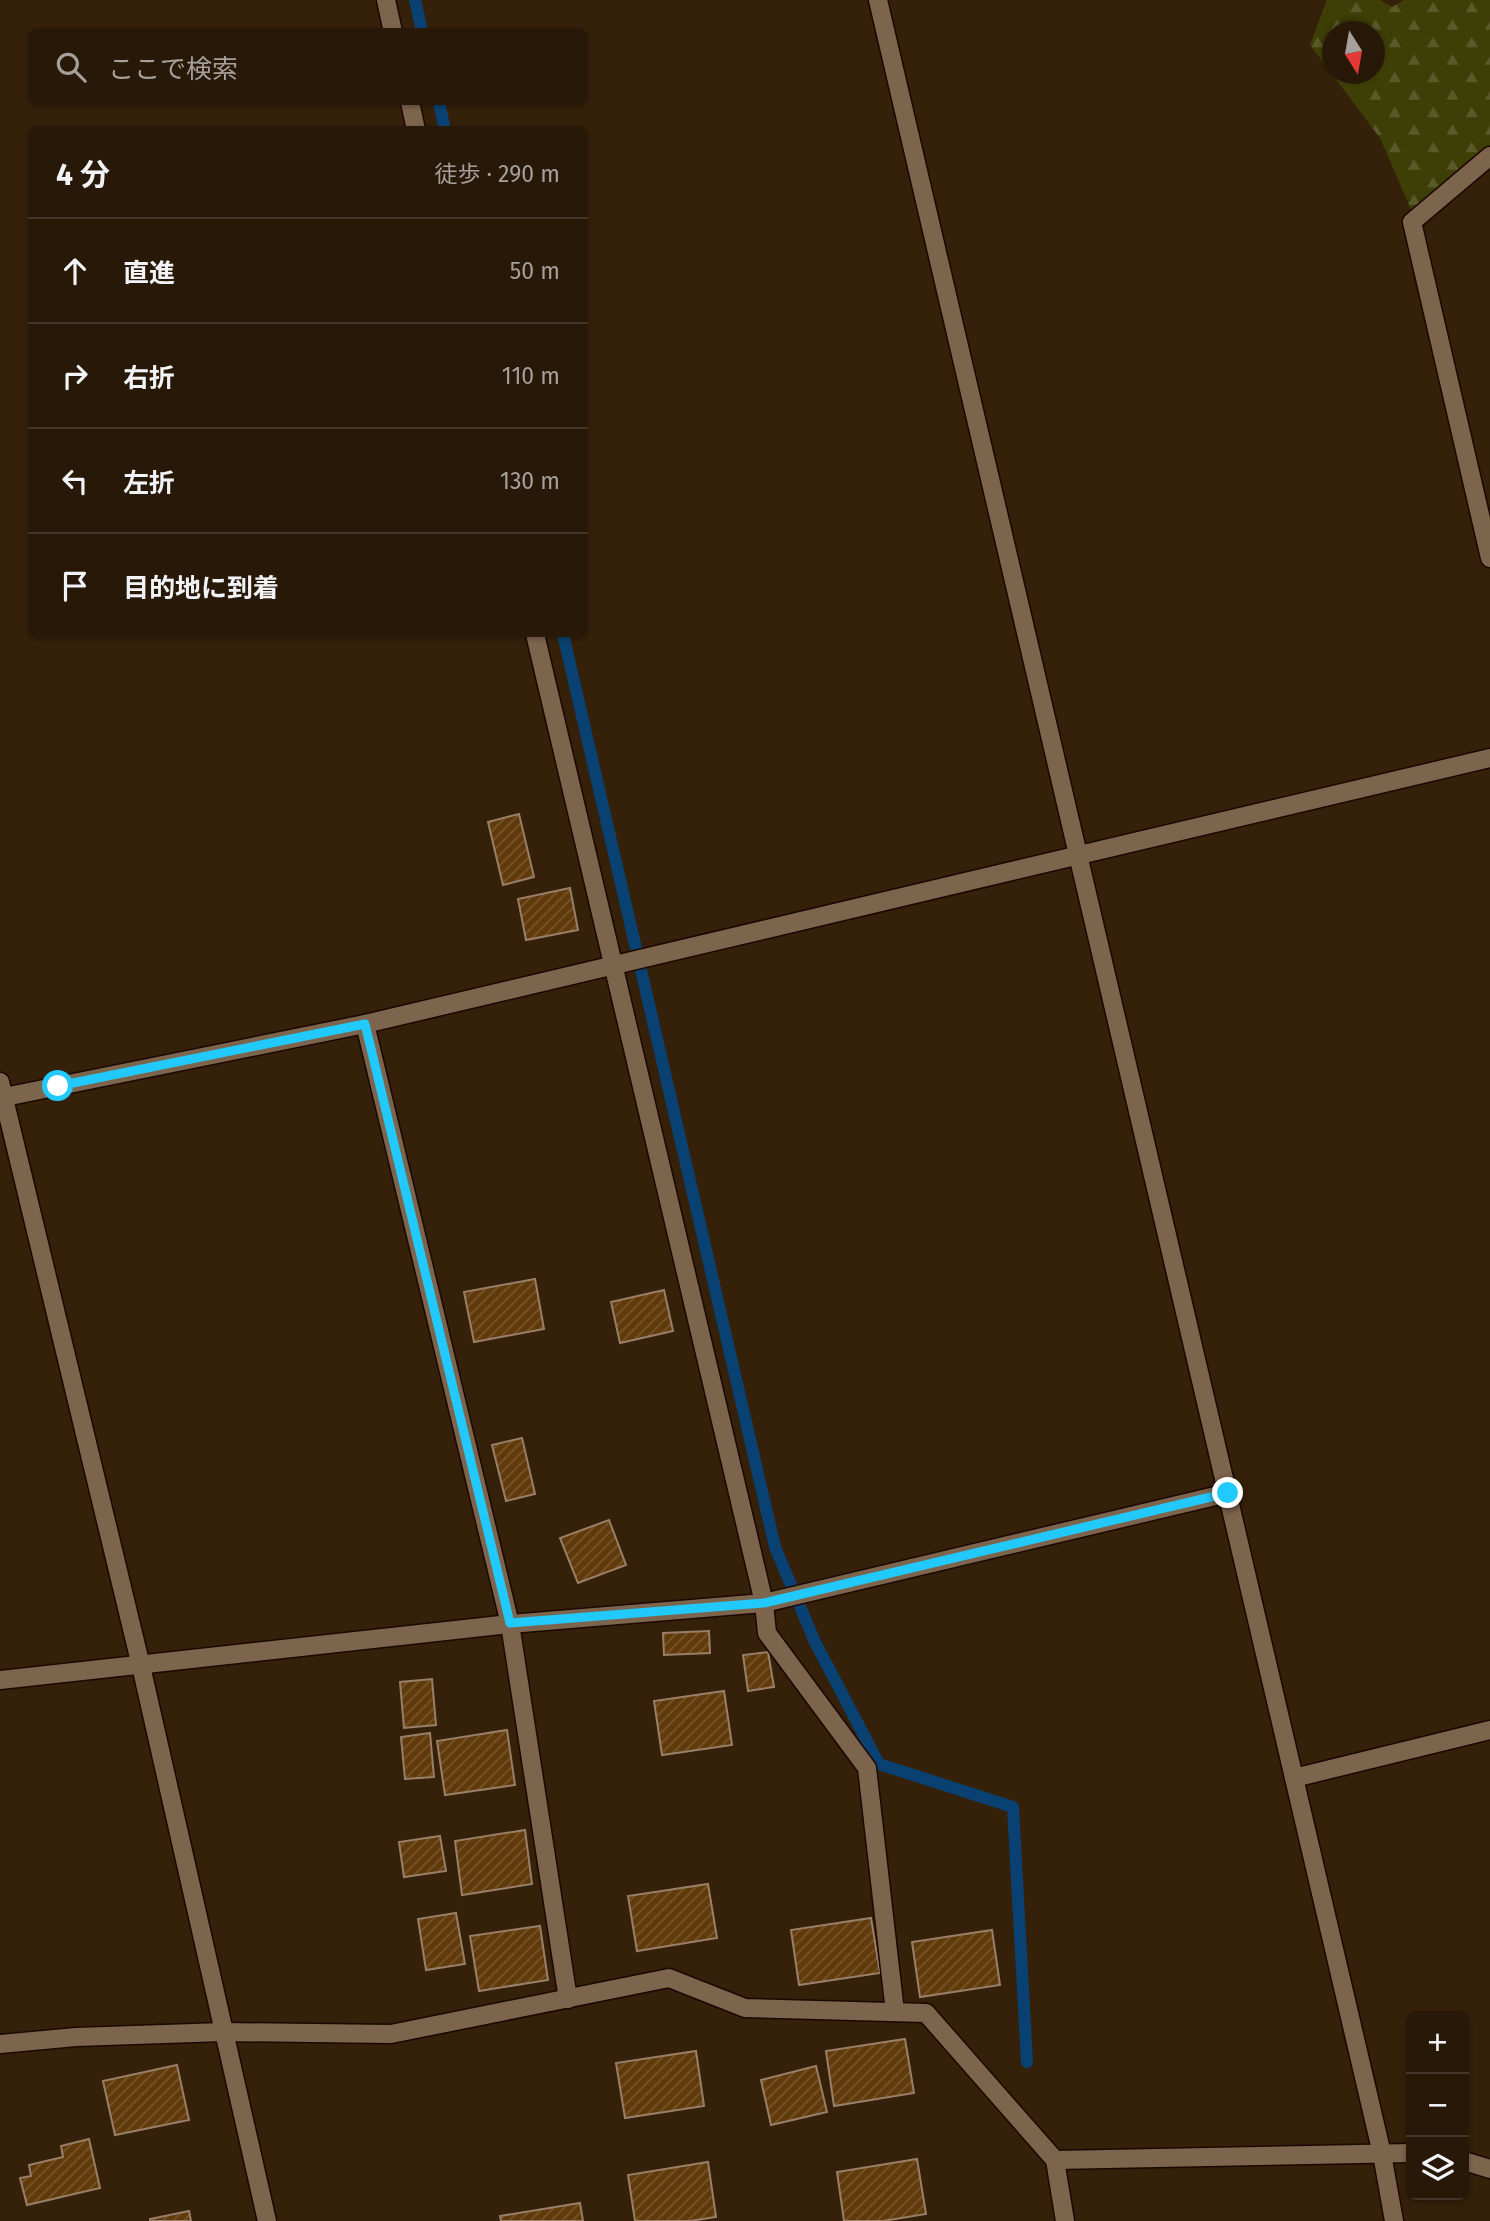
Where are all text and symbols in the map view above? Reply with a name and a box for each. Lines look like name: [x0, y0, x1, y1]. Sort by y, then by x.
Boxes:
north arrow: [1322, 21, 1385, 84]
search box: [28, 28, 588, 105]
icon: search: [52, 48, 90, 86]
text: ここで検索: [108, 54, 238, 85]
text: 4 分: [56, 157, 110, 193]
text: 徒歩 · 290 m: [434, 160, 560, 188]
icon: ahead: [56, 252, 94, 290]
text: 50 m: [510, 257, 560, 285]
text: 直進: [123, 258, 175, 289]
icon: right: [56, 357, 94, 395]
text: 110 m: [502, 362, 560, 390]
text: 右折: [123, 363, 175, 394]
icon: left: [56, 462, 94, 500]
text: 130 m: [500, 467, 560, 495]
text: 左折: [123, 468, 175, 499]
icon: arrive: [56, 567, 94, 605]
text: 目的地に到着: [123, 573, 279, 604]
route start: [42, 1070, 73, 1101]
route end: [1212, 1477, 1243, 1508]
map controls: [1406, 2011, 1469, 2200]
button: +: [1406, 2011, 1469, 2074]
button: −: [1406, 2074, 1469, 2137]
button: layers: [1406, 2137, 1469, 2200]

